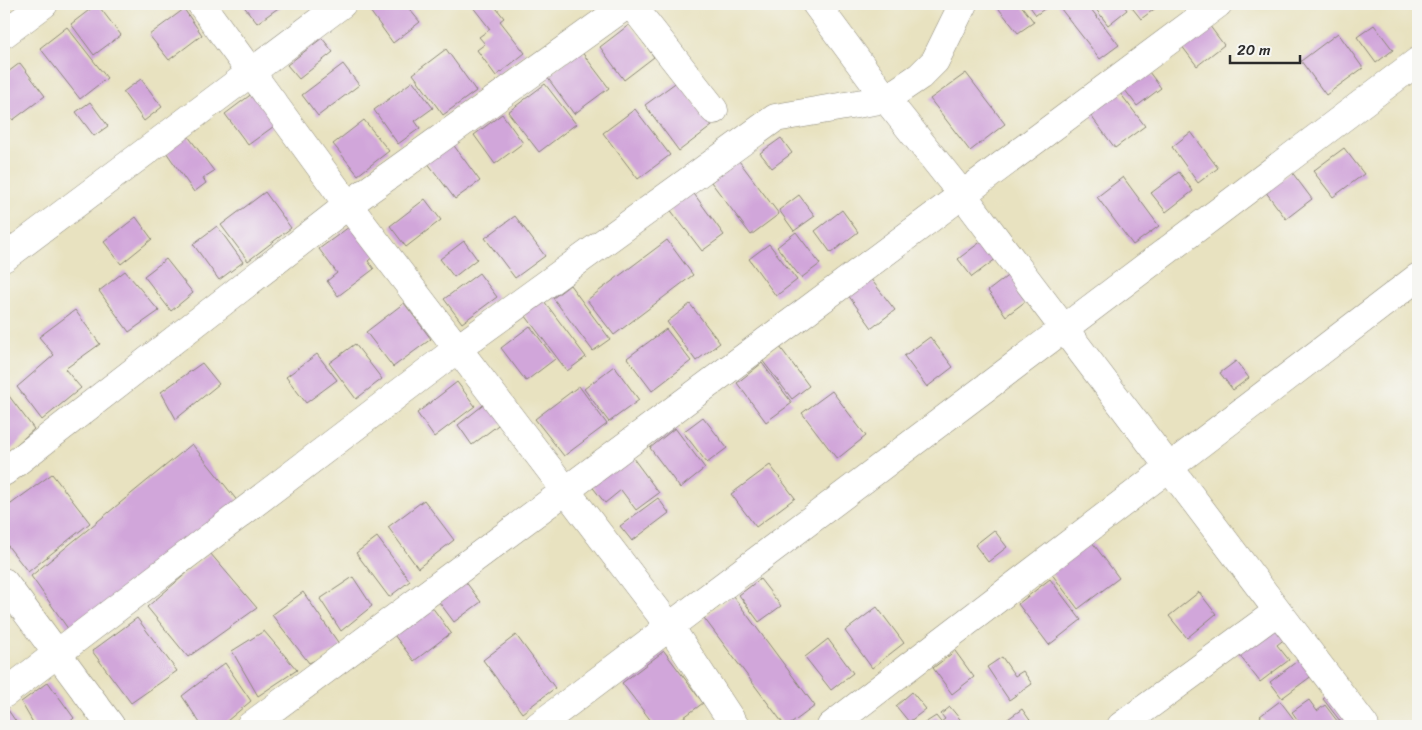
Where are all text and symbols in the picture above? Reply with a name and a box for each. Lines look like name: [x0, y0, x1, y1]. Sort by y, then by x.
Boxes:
scale bar: [1230, 32, 1300, 64]
text: 20 m: [1237, 37, 1271, 63]

